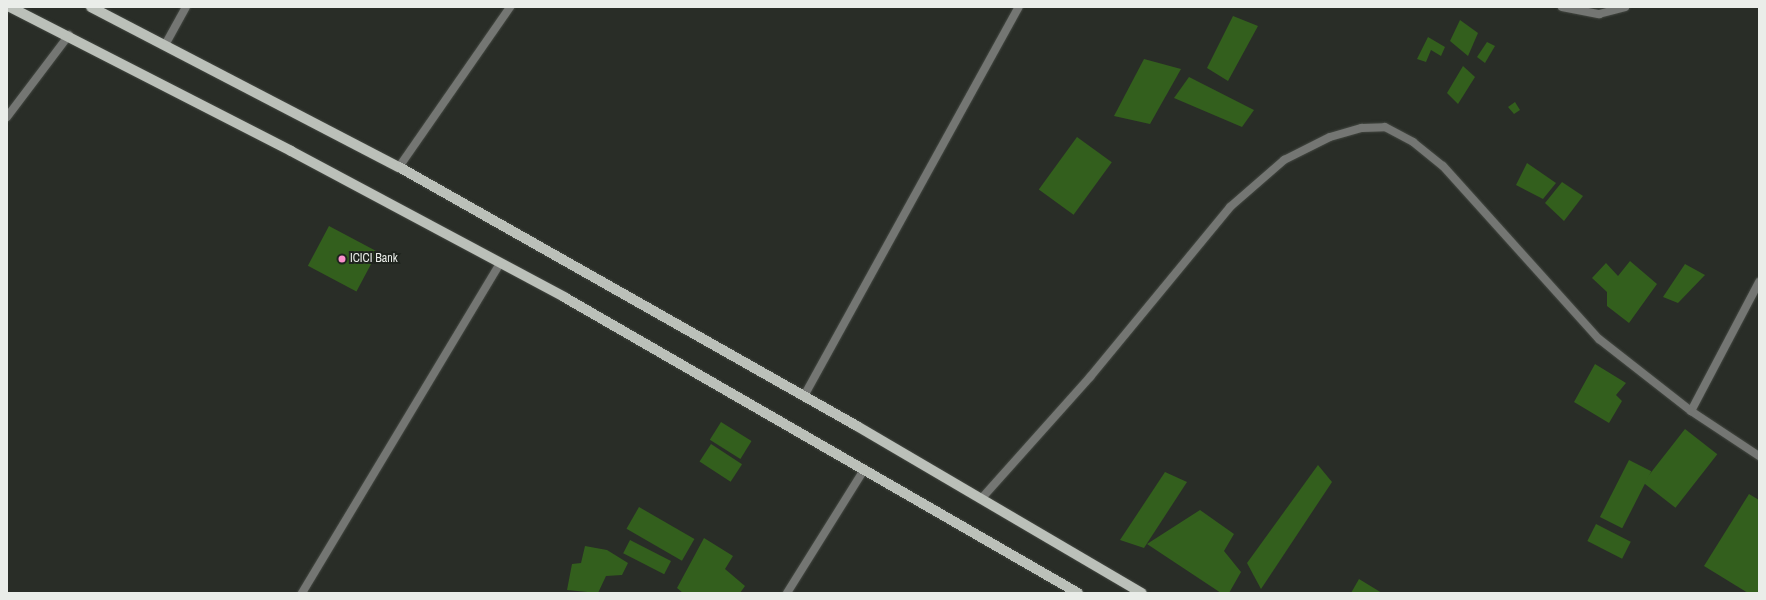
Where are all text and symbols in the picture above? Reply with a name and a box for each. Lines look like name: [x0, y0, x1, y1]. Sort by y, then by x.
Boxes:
place label: ICICI Bank: [350, 252, 398, 266]
marker: ICICI Bank: [337, 254, 347, 264]

